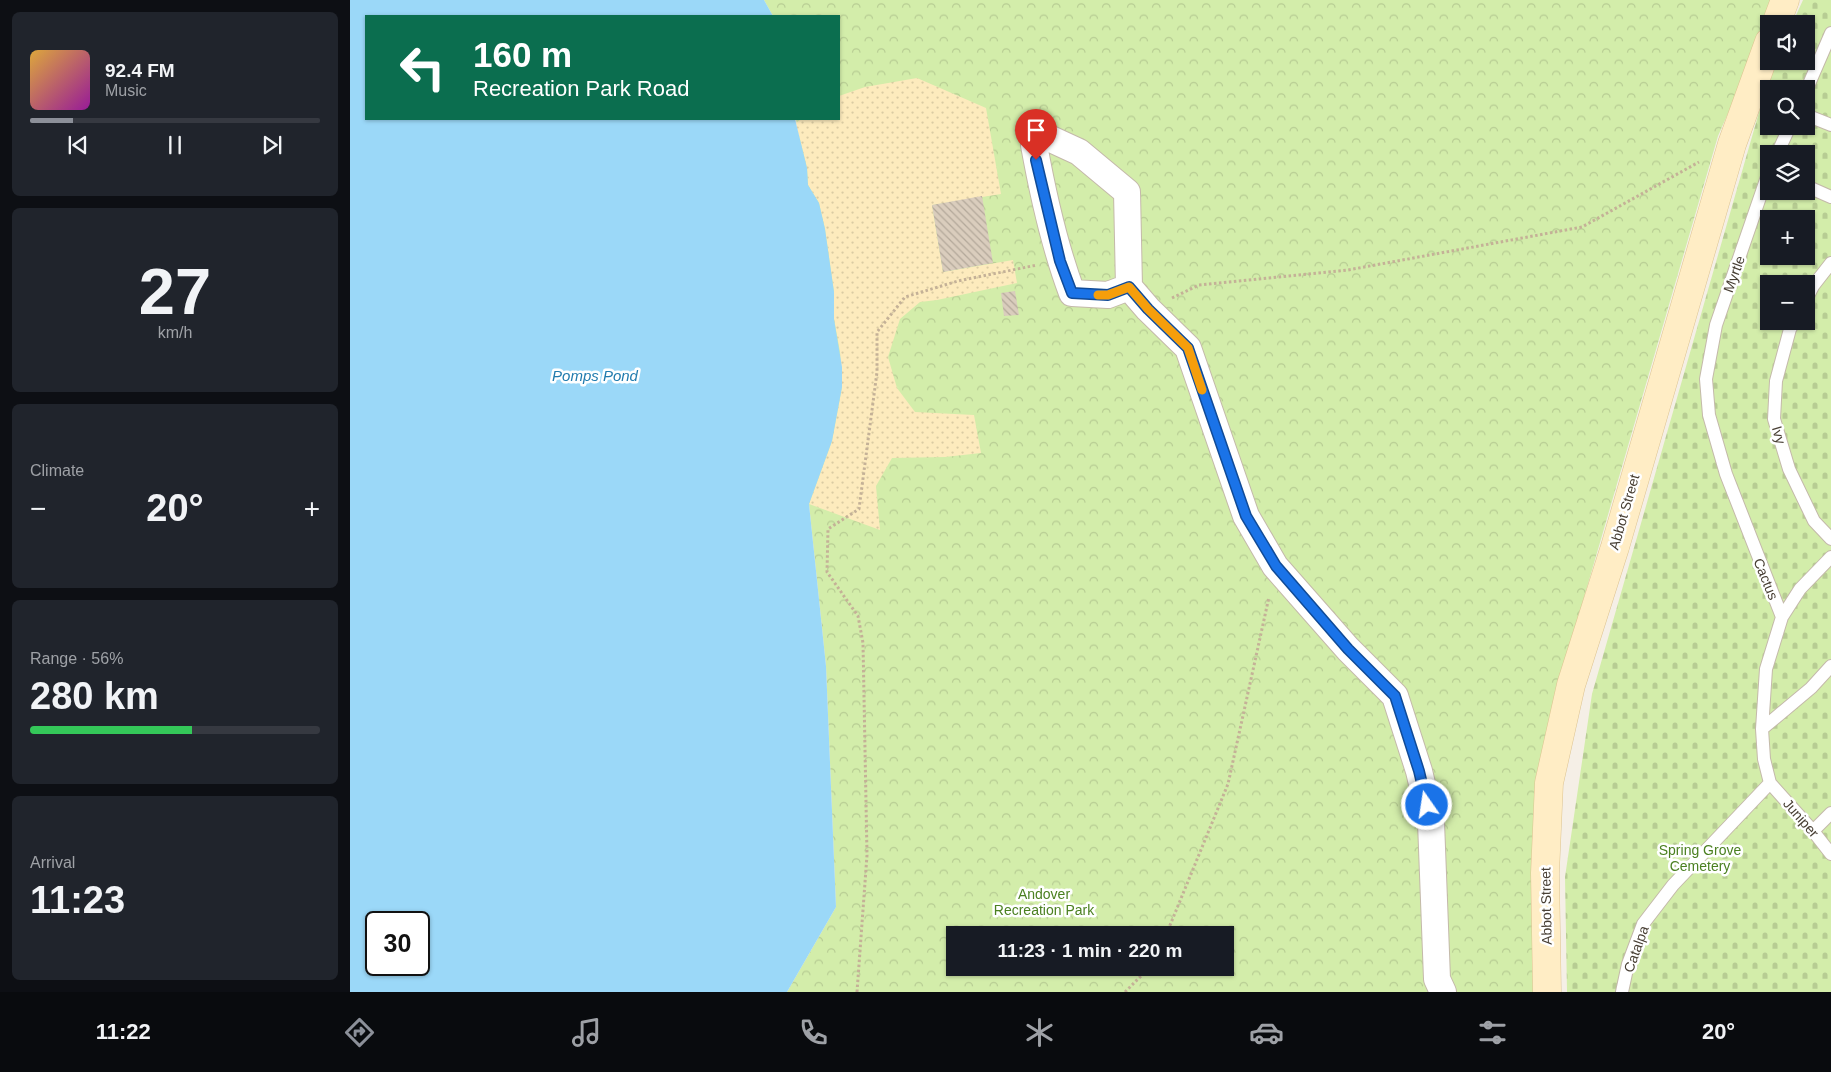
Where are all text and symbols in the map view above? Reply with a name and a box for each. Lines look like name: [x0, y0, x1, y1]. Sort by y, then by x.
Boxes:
map controls: [1760, 15, 1815, 330]
button: sound: [1760, 15, 1815, 70]
icon: left: [390, 35, 455, 100]
text: 160 m: [473, 35, 572, 74]
text: 92.4 FM: [105, 60, 175, 81]
text: Recreation Park Road: [473, 76, 689, 101]
button: search: [1760, 80, 1815, 135]
text: Music: [105, 82, 147, 99]
pin: [1015, 109, 1057, 160]
icon: arrive: [1022, 116, 1050, 144]
icon: previous: [64, 131, 92, 159]
icon: pause: [161, 131, 189, 159]
icon: next: [258, 131, 286, 159]
button: layers: [1760, 145, 1815, 200]
button: +: [1760, 210, 1815, 265]
street label: Myrtle: [1720, 253, 1748, 295]
text: 27: [139, 255, 211, 328]
button: −: [1760, 275, 1815, 330]
text: km/h: [158, 324, 192, 341]
water label: Pomps Pond: [552, 367, 639, 384]
street label: Ivy: [1769, 424, 1789, 446]
text: Climate: [30, 462, 84, 479]
street label: Abbot Street: [1606, 472, 1642, 552]
text: 20°: [146, 487, 204, 529]
text: −: [30, 493, 46, 524]
text: +: [304, 493, 320, 524]
street label: Cactus: [1750, 556, 1782, 602]
text: Range · 56%: [30, 650, 123, 667]
text: 280 km: [30, 675, 159, 717]
position arrow: [1400, 778, 1452, 830]
street label: Juniper: [1780, 795, 1822, 841]
park label: Spring Grove Cemetery: [1659, 842, 1741, 874]
text: Arrival: [30, 854, 75, 871]
street label: Abbot Street: [1537, 867, 1555, 945]
text: 11:23: [30, 879, 125, 921]
park label: Andover Recreation Park: [994, 886, 1095, 918]
speed limit sign: 30: [365, 911, 430, 976]
street label: Catalpa: [1620, 923, 1652, 974]
text: 11:23 · 1 min · 220 m: [998, 940, 1182, 961]
icon: directions: [342, 1015, 377, 1050]
icon: music: [569, 1015, 604, 1050]
icon: phone: [796, 1015, 831, 1050]
icon: climate: [1022, 1015, 1057, 1050]
icon: car: [1249, 1015, 1284, 1050]
icon: filters: [1475, 1015, 1510, 1050]
text: 11:22: [96, 1019, 151, 1044]
text: 20°: [1702, 1019, 1735, 1044]

